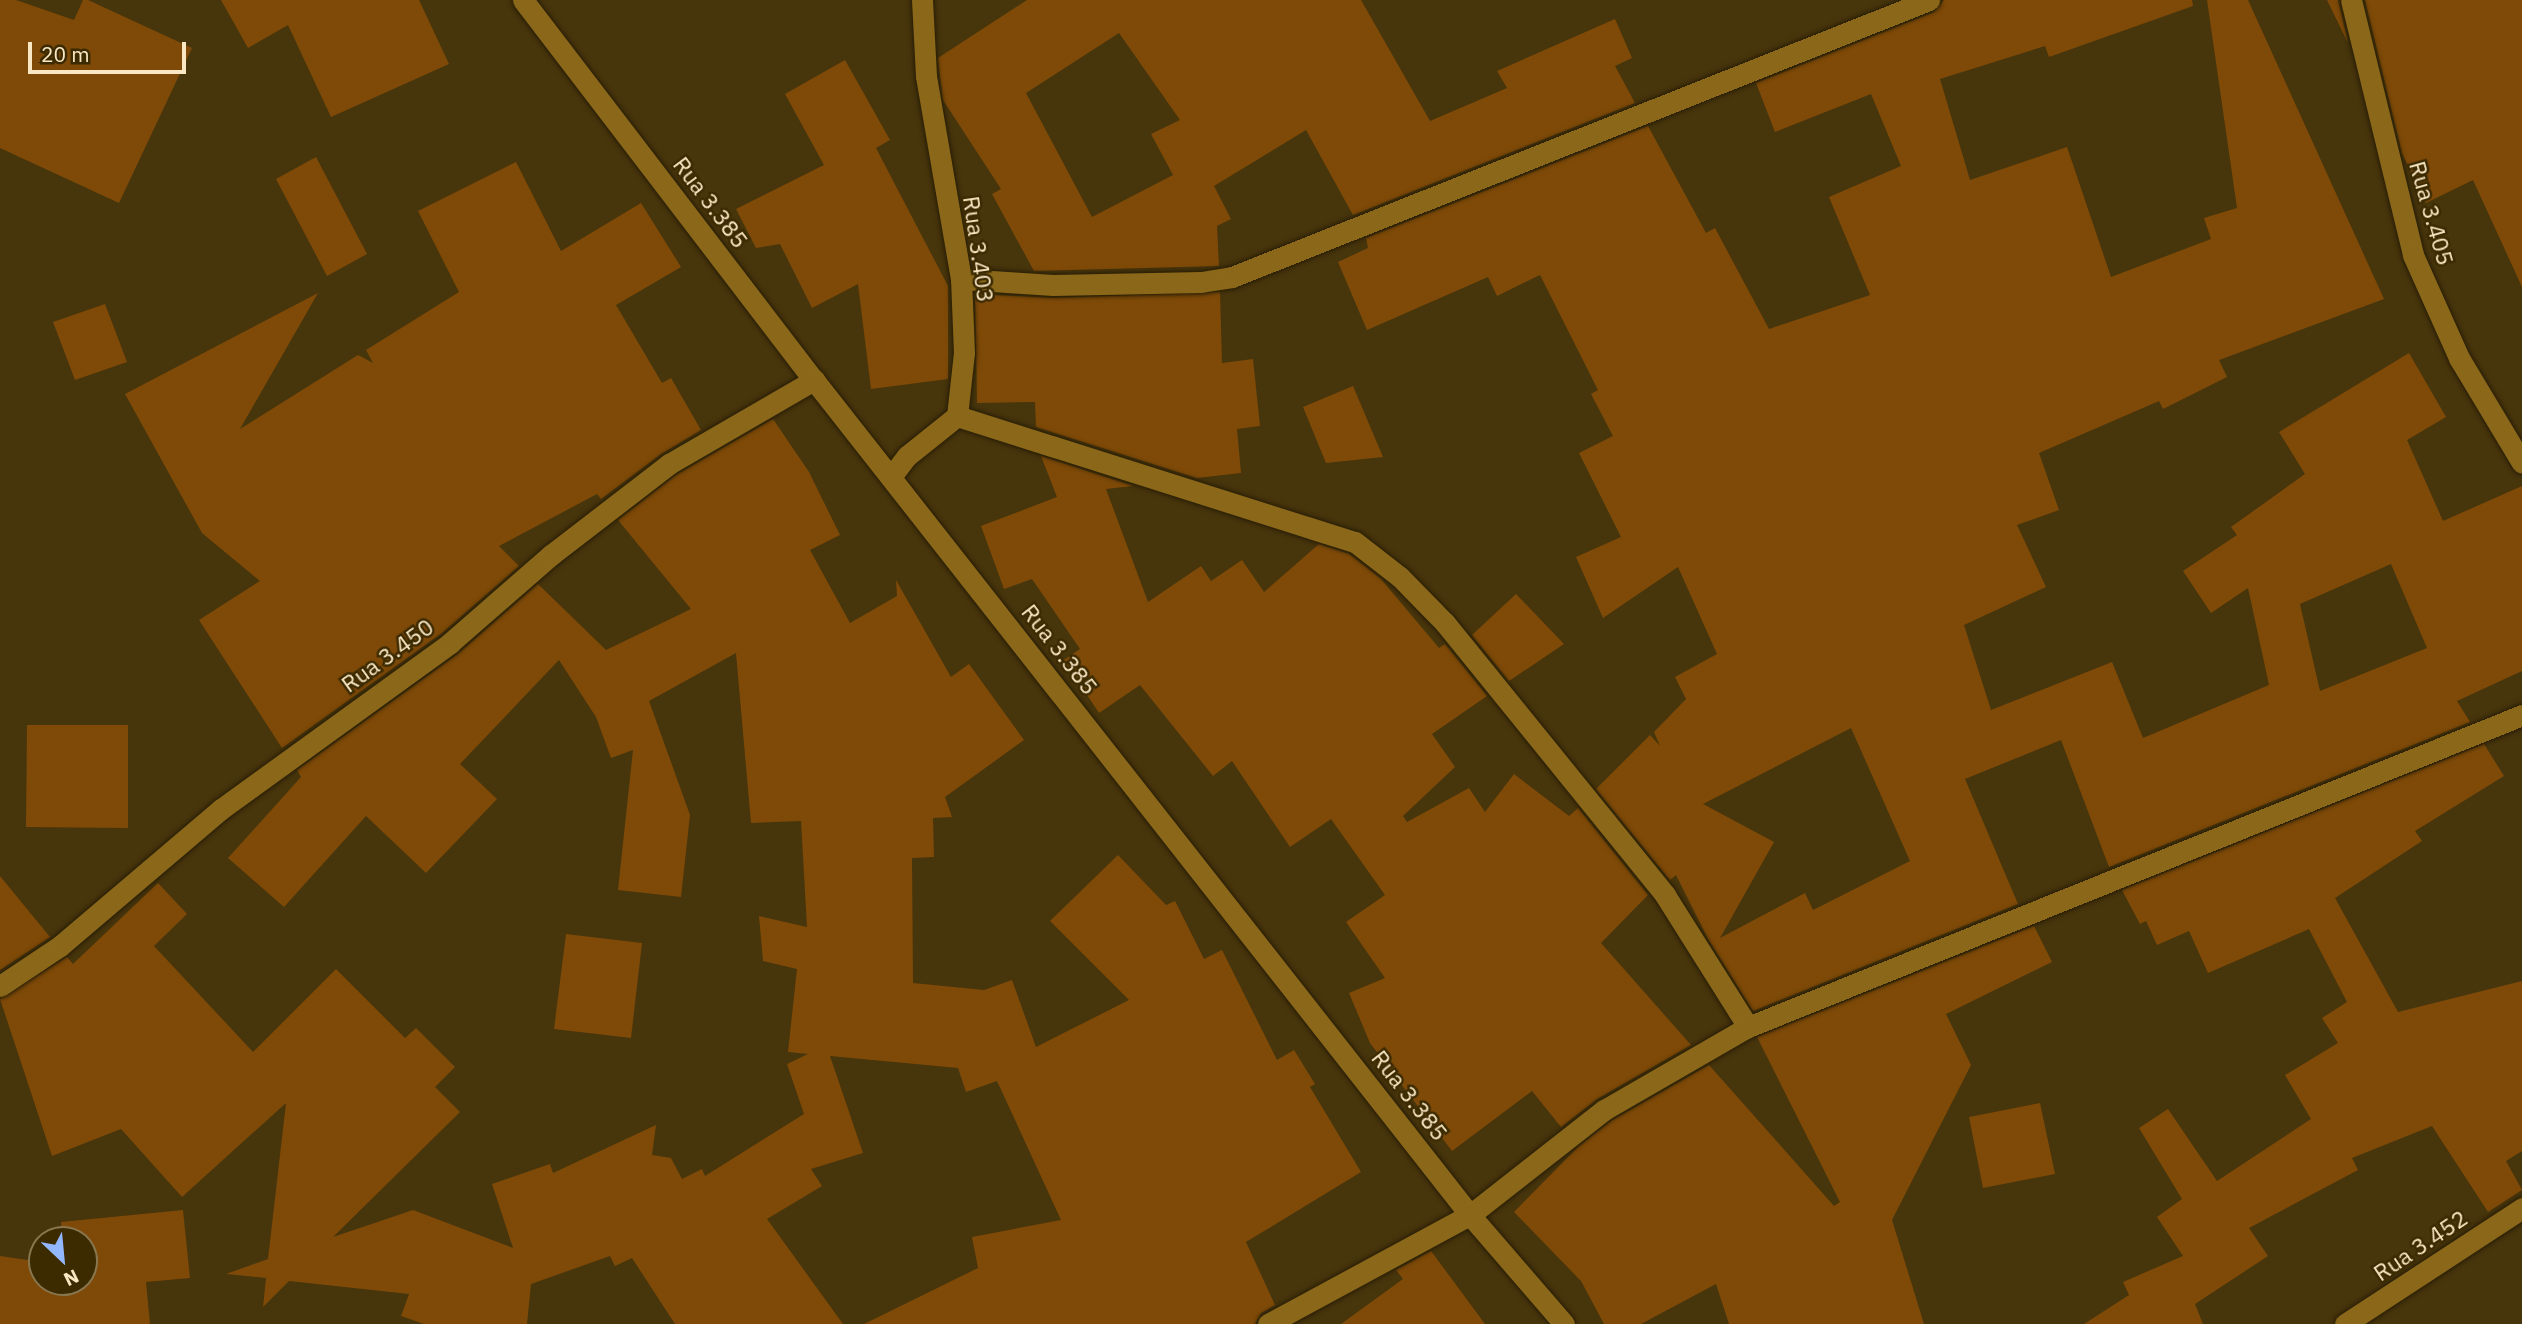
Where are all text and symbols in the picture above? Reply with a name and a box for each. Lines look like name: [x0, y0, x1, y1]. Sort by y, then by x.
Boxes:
scale bar: [32, 28, 189, 72]
text: 20 m: [41, 40, 90, 68]
street label: Rua 3.385: [668, 151, 754, 253]
street label: Rua 3.405: [2404, 158, 2460, 268]
street label: Rua 3.403: [958, 194, 1000, 304]
street label: Rua 3.385: [1016, 598, 1104, 700]
street label: Rua 3.450: [336, 612, 438, 698]
street label: Rua 3.385: [1366, 1044, 1454, 1146]
street label: Rua 3.452: [2368, 1204, 2472, 1286]
north arrow: [28, 1226, 98, 1296]
text: N: [60, 1264, 83, 1292]

